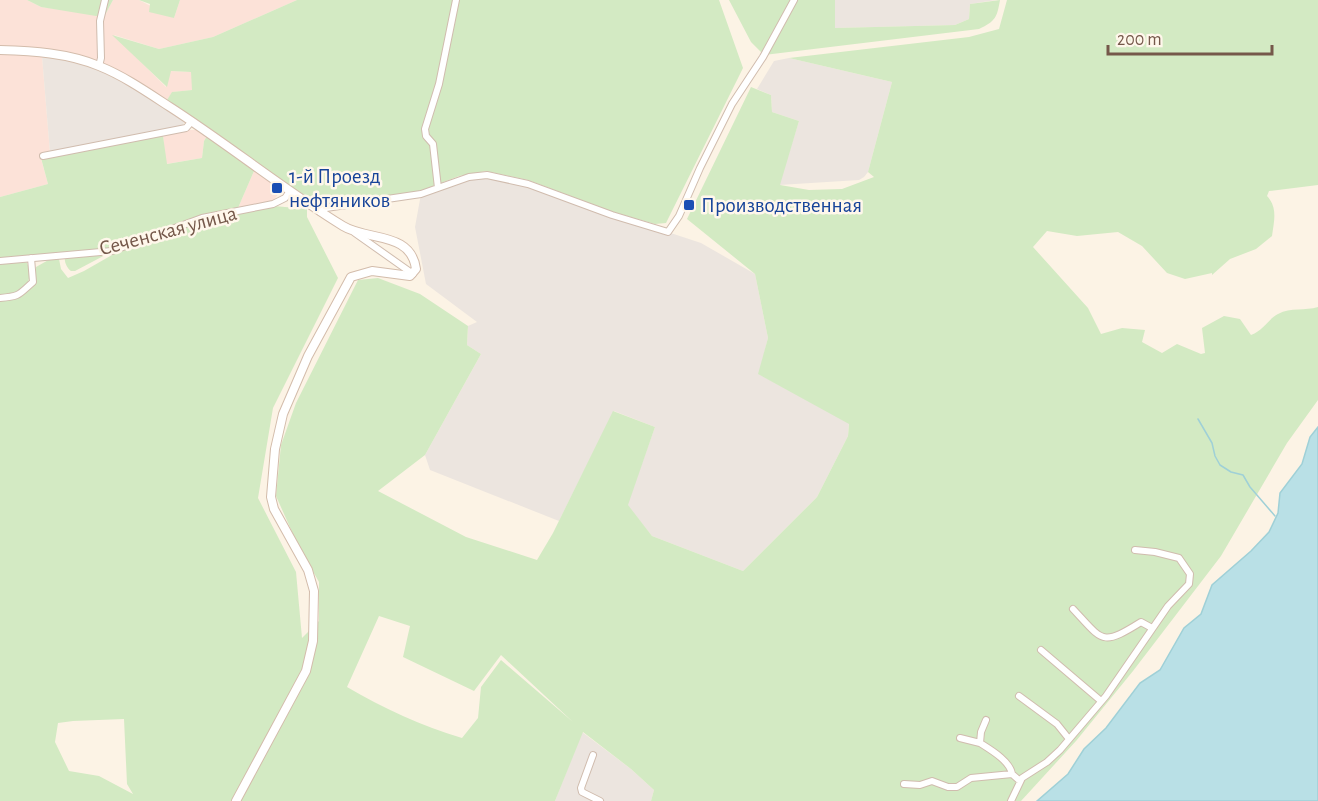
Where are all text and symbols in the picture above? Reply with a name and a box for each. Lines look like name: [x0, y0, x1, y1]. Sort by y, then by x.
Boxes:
scale bar: [1108, 18, 1272, 56]
text: 200 m: [1117, 31, 1162, 49]
place label: 1-й Проезд нефтяников: [289, 166, 390, 211]
marker: 1-й Проезд нефтяников: [270, 181, 284, 195]
place label: Производственная: [701, 195, 862, 216]
marker: Производственная: [682, 198, 696, 212]
street label: Сеченская улица: [97, 202, 240, 259]

